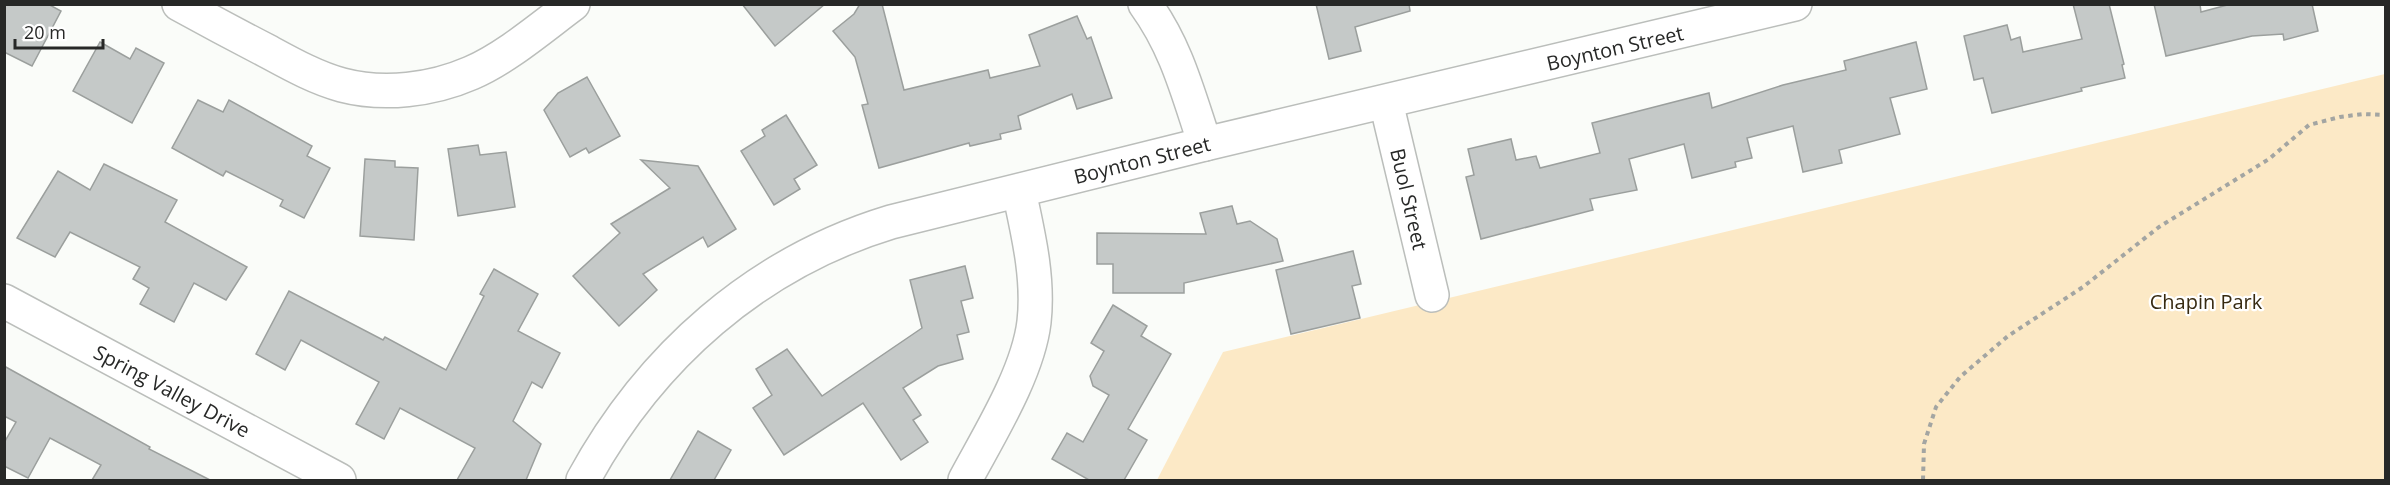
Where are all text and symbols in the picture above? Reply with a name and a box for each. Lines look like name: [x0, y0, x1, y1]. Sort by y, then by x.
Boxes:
scale bar: [15, 12, 104, 50]
street label: Boynton Street: [1544, 19, 1686, 77]
text: 20 m: [24, 20, 66, 44]
street label: Boynton Street: [1071, 130, 1213, 190]
street label: Buol Street: [1384, 146, 1434, 252]
park label: Chapin Park: [2150, 288, 2263, 315]
street label: Spring Valley Drive: [89, 338, 255, 444]

